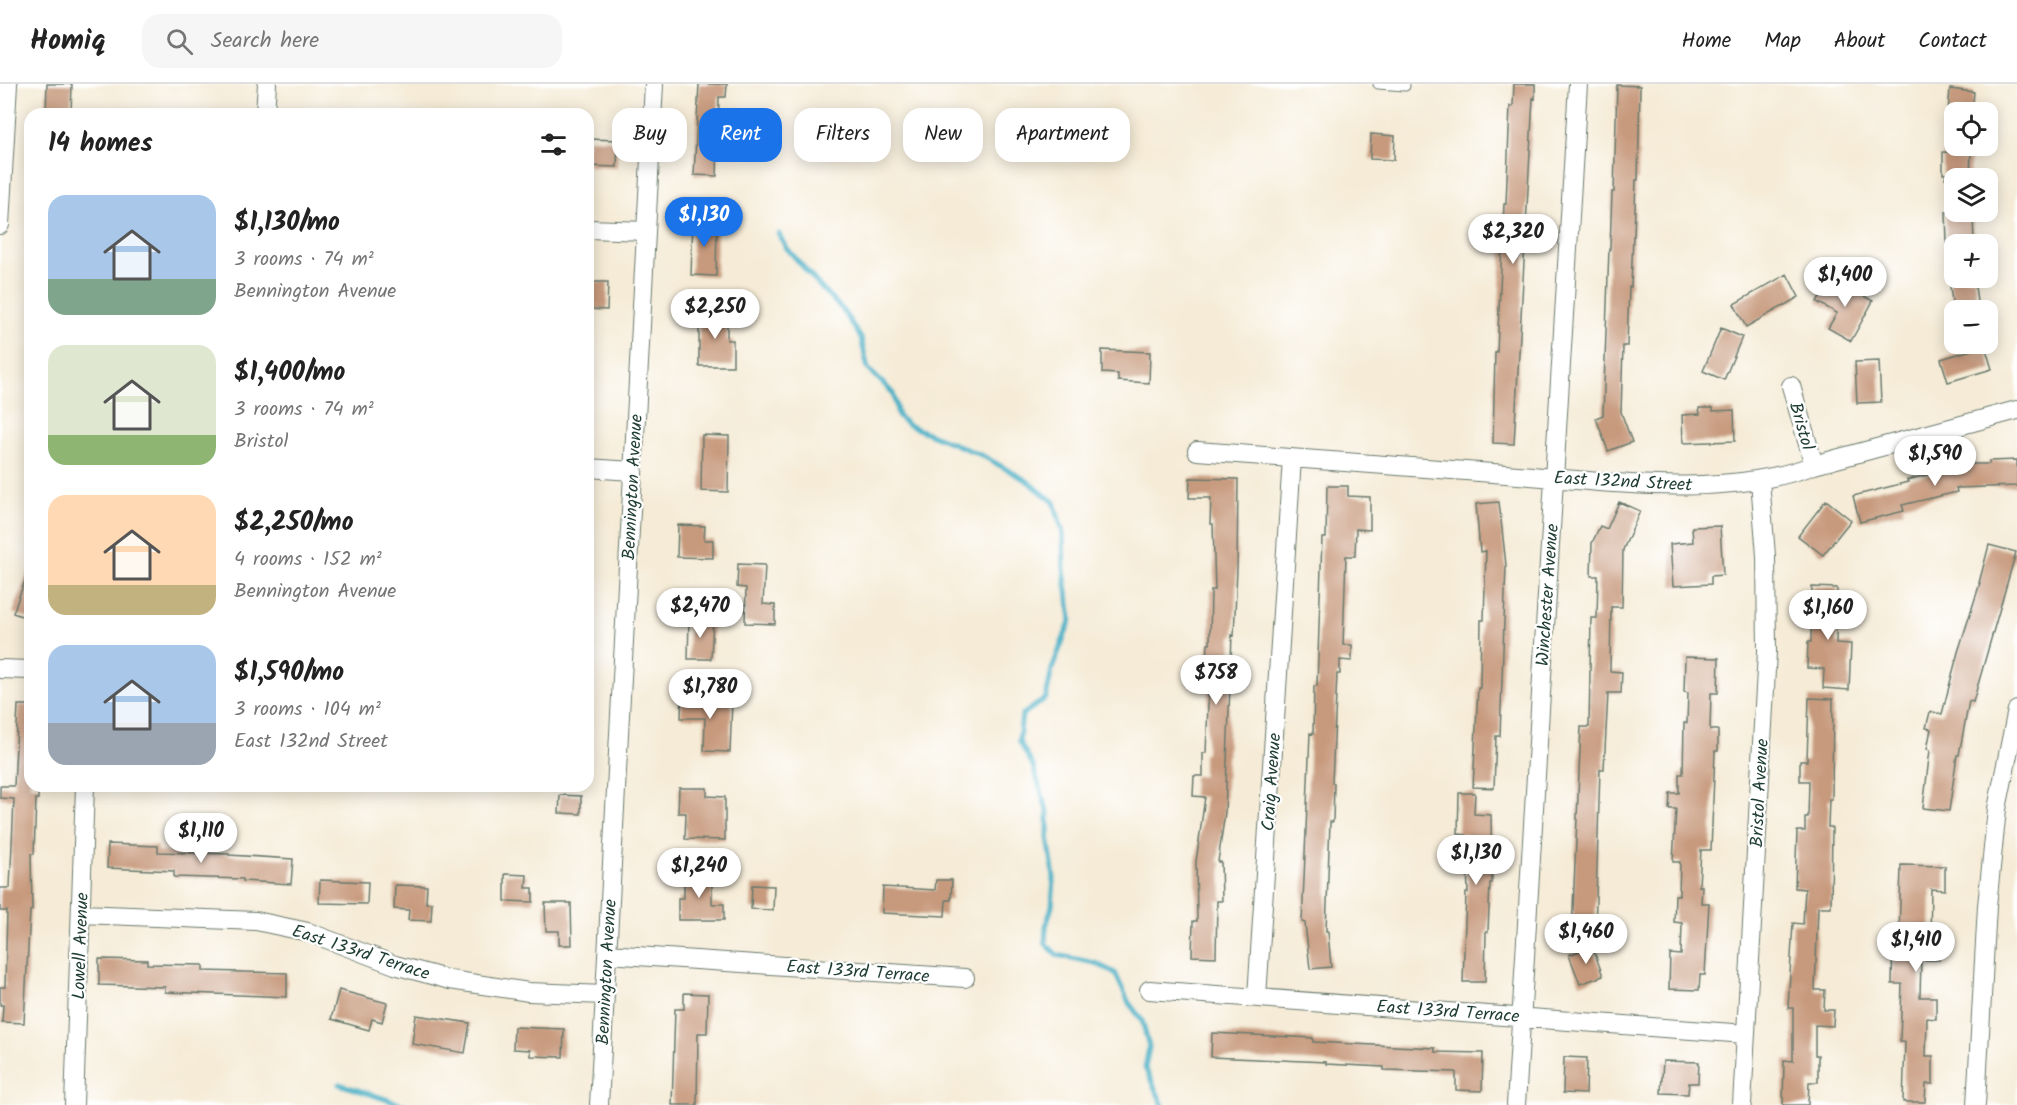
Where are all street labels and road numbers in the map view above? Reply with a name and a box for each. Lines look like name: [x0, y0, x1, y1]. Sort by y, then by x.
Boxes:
street label: Bristol: [1780, 399, 1821, 454]
street label: Bennington Avenue: [615, 413, 652, 561]
street label: East 132nd Street: [1553, 464, 1694, 501]
street label: Winchester Avenue: [1529, 523, 1568, 667]
street label: Craig Avenue: [1255, 732, 1290, 832]
street label: Bristol Avenue: [1743, 738, 1778, 848]
street label: Lowell Avenue: [65, 892, 98, 1000]
street label: Bennington Avenue: [589, 898, 626, 1046]
street label: East 133rd Terrace: [288, 917, 433, 989]
street label: East 133rd Terrace: [785, 953, 930, 992]
street label: East 133rd Terrace: [1375, 993, 1520, 1032]

